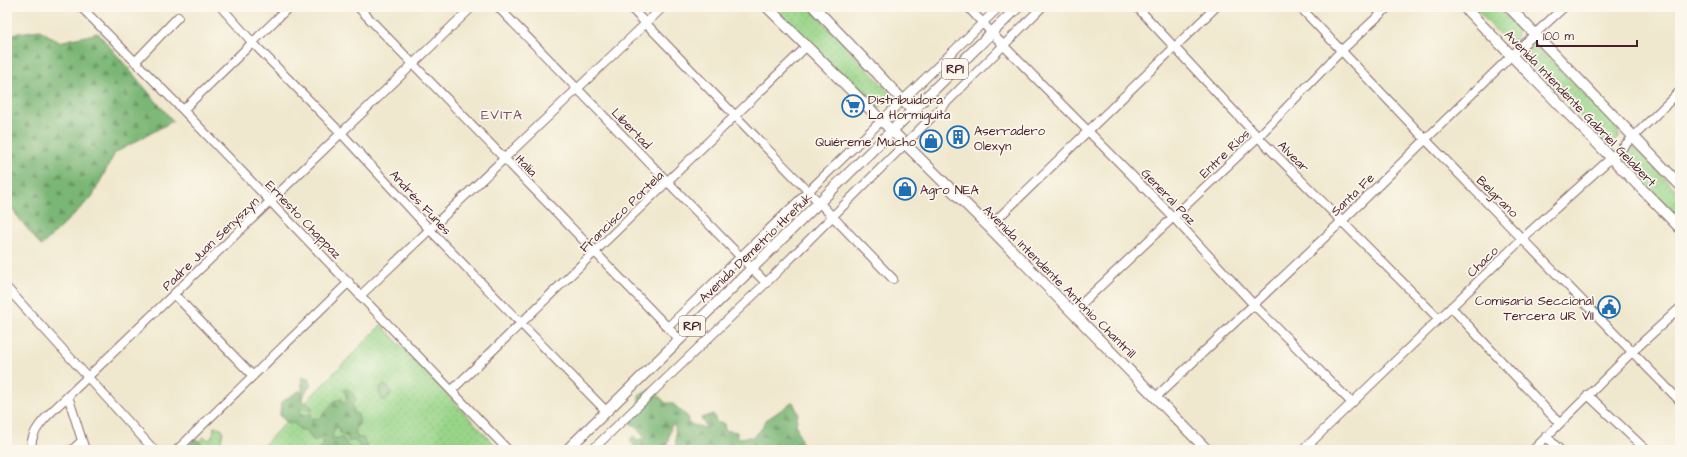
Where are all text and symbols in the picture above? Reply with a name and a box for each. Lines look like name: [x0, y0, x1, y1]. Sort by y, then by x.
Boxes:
scale bar: [1537, 22, 1637, 48]
street label: Avenida Intendente Gabriel Gelabert: [1500, 26, 1661, 192]
text: 100 m: [1543, 28, 1574, 45]
road number: RP1: [942, 59, 968, 79]
place label: Distribuidora La Hormiguita: [868, 91, 951, 125]
supermarket icon: Distribuidora La Hormiguita: [840, 93, 866, 119]
street label: Libertad: [607, 104, 656, 154]
district label: EVITA: [481, 105, 523, 125]
place label: Aserradero Olexyn: [974, 122, 1046, 156]
building icon: Aserradero Olexyn: [945, 124, 971, 150]
street label: Entre Ríos: [1195, 125, 1254, 182]
shop icon: Quiéreme Mucho: [918, 128, 944, 154]
place label: Quiéreme Mucho: [815, 133, 917, 151]
street label: Alvear: [1274, 137, 1313, 176]
street label: Italia: [511, 151, 542, 181]
street label: General Paz: [1137, 165, 1200, 229]
street label: Andrés Funes: [385, 166, 456, 240]
street label: Francisco Portela: [576, 167, 668, 257]
street label: Santa Fe: [1327, 169, 1379, 220]
street label: Belgrano: [1472, 172, 1523, 223]
shop icon: Agro NEA: [892, 176, 918, 202]
street label: Ernesto Chappaz: [261, 177, 346, 263]
place label: Agro NEA: [920, 181, 980, 200]
street label: Avenida Demetrio Hreñuk: [695, 189, 817, 307]
street label: Padre Juan Senyszyn: [158, 192, 264, 296]
street label: Avenida Intendente Antonio Chantrill: [979, 201, 1140, 362]
street label: Chaco: [1463, 242, 1503, 281]
place label: Comisaría Seccional Tercera UR VII: [1475, 292, 1594, 325]
public building icon: Comisaría Seccional Tercera UR VII: [1596, 294, 1622, 320]
road number: RP1: [679, 316, 705, 336]

